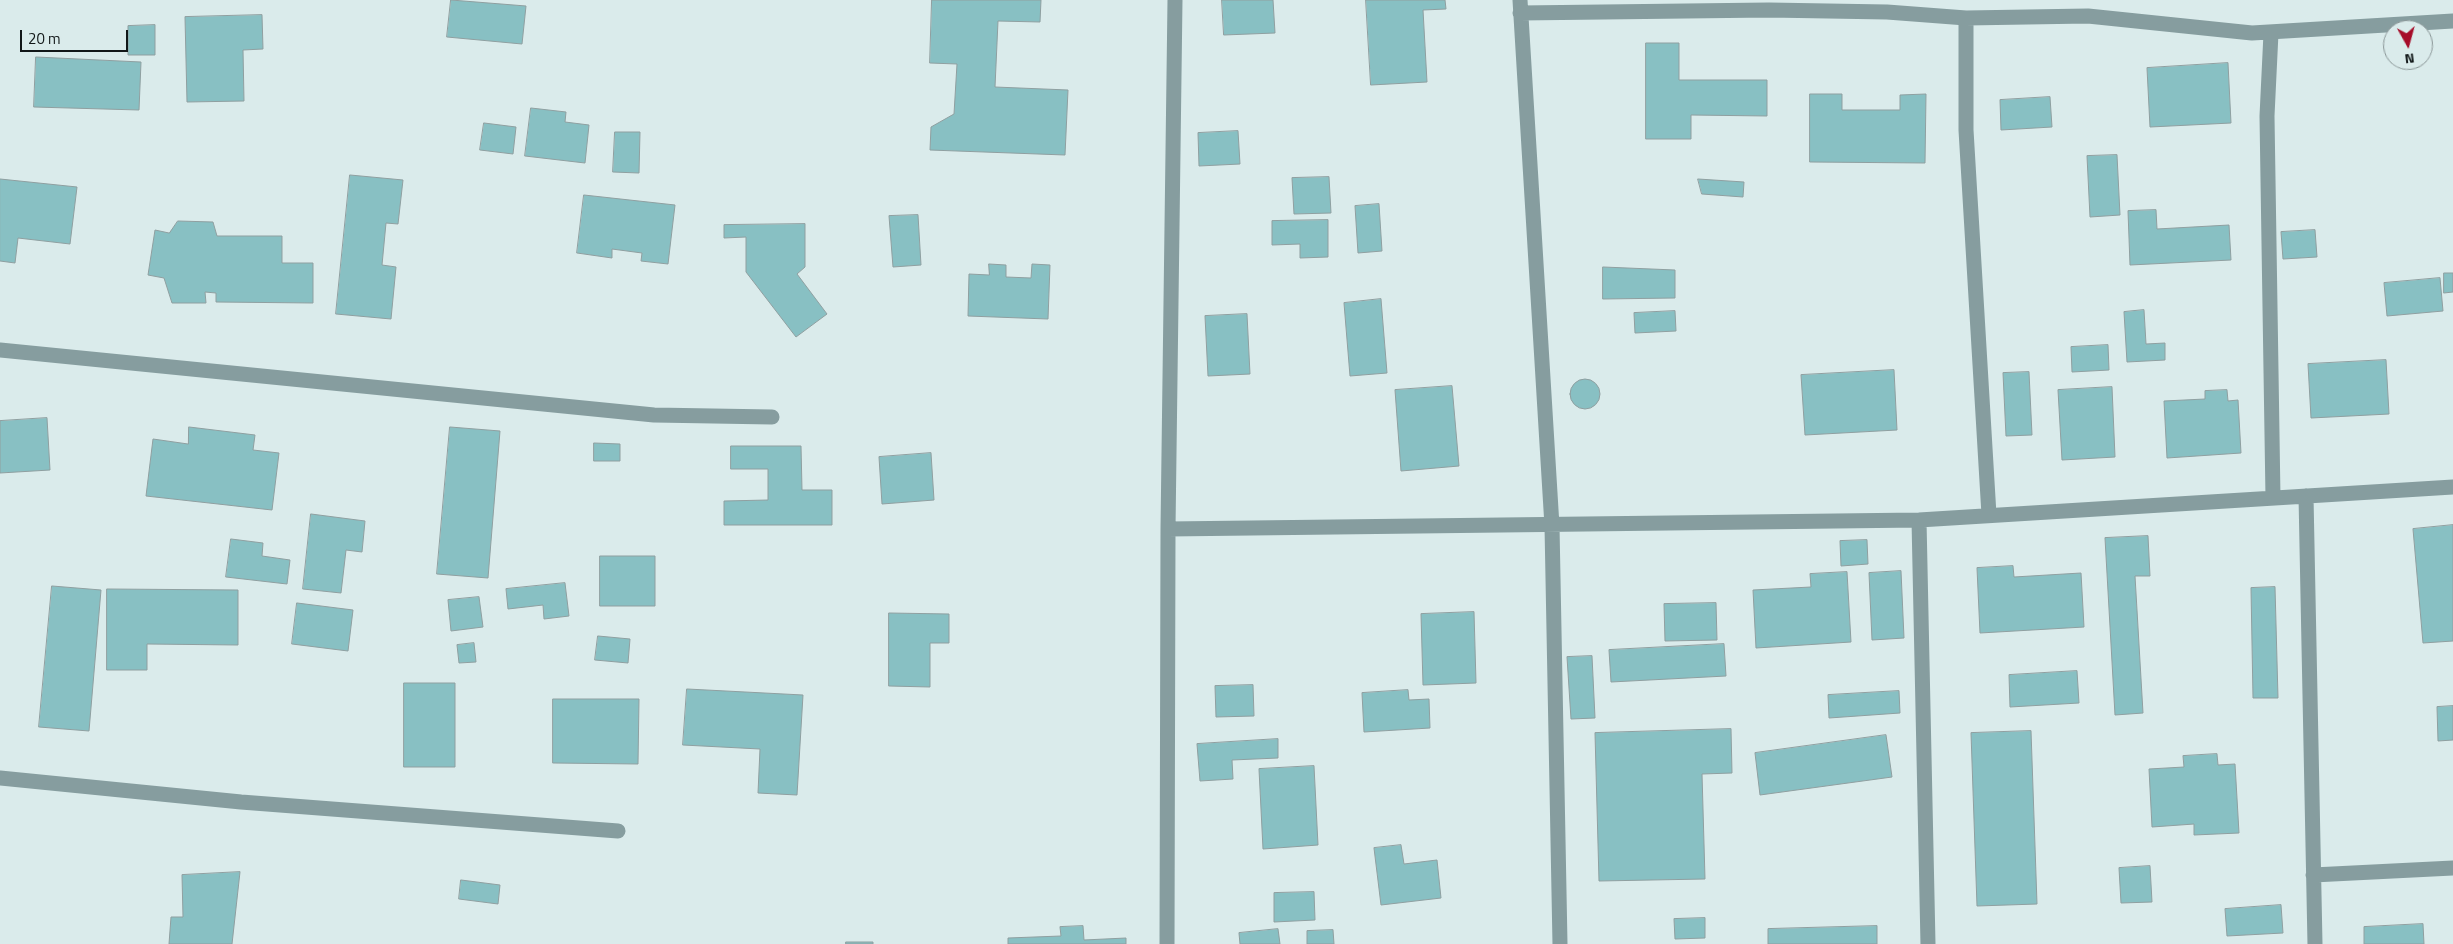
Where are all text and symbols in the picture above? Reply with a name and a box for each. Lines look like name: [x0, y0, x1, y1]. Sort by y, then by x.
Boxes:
scale bar: [22, 20, 130, 52]
north arrow: [2383, 20, 2433, 70]
text: 20 m: [28, 27, 61, 50]
text: N: [2404, 48, 2416, 70]

